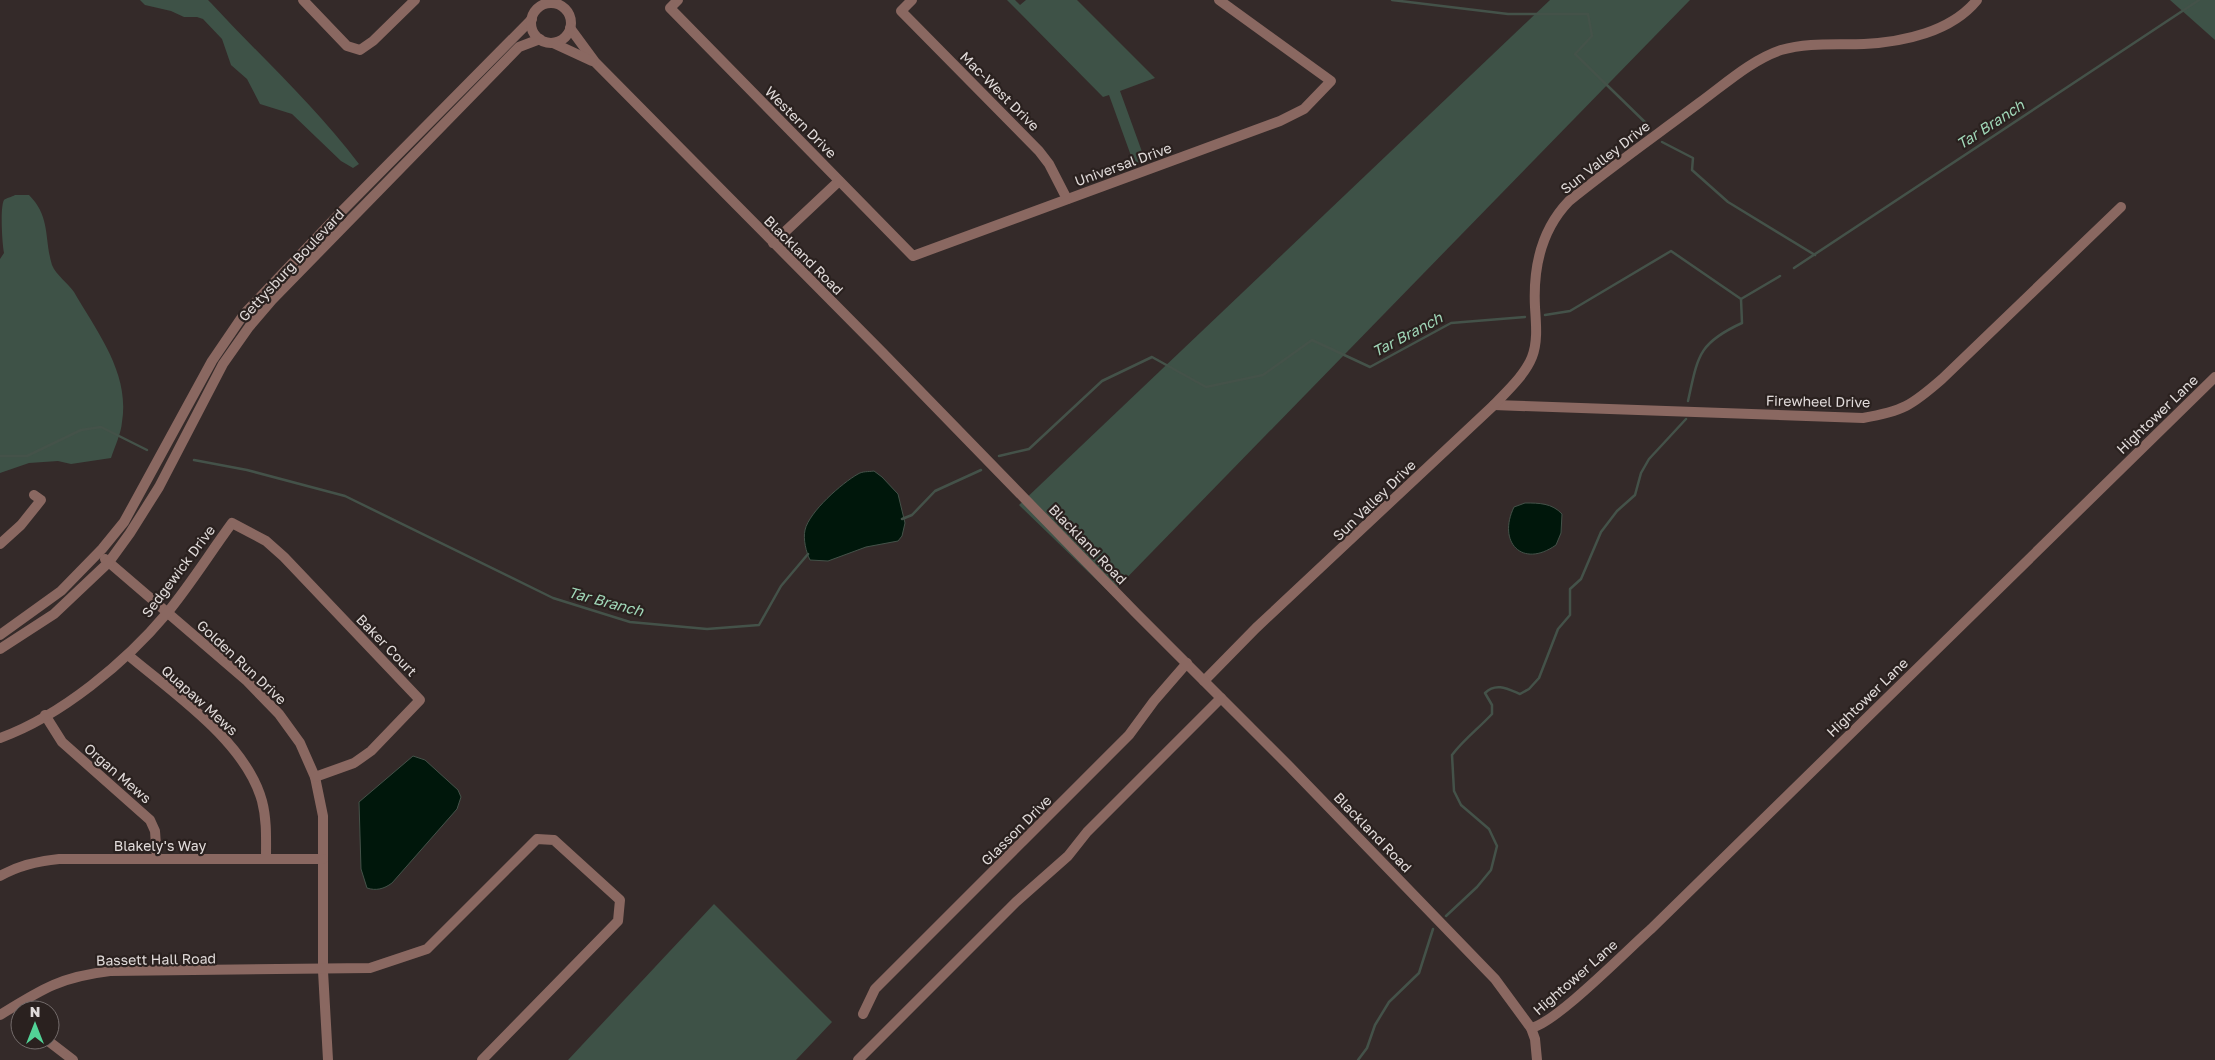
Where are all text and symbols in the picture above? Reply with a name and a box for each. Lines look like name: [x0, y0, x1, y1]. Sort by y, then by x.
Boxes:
street label: Mac-West Drive: [957, 48, 1043, 134]
street label: Western Drive: [762, 83, 840, 161]
water label: Tar Branch: [1953, 95, 2028, 152]
street label: Sun Valley Drive: [1557, 117, 1653, 197]
street label: Universal Drive: [1072, 139, 1174, 189]
street label: Gettysburg Boulevard: [235, 206, 347, 324]
street label: Blackland Road: [761, 212, 847, 298]
water label: Tar Branch: [1369, 308, 1446, 360]
street label: Hightower Lane: [2113, 371, 2201, 457]
street label: Firewheel Drive: [1766, 392, 1870, 410]
street label: Sun Valley Drive: [1329, 456, 1419, 544]
street label: Blackland Road: [1046, 500, 1130, 588]
street label: Sedgewick Drive: [138, 522, 218, 620]
water label: Tar Branch: [567, 582, 646, 620]
street label: Baker Court: [353, 610, 421, 680]
street label: Golden Run Drive: [194, 616, 290, 708]
street label: Hightower Lane: [1823, 654, 1911, 740]
street label: Quapaw Mews: [158, 661, 242, 739]
street label: Organ Mews: [81, 739, 155, 807]
street label: Blackland Road: [1331, 788, 1415, 876]
street label: Glasson Drive: [977, 791, 1055, 869]
street label: Blakely's Way: [114, 837, 206, 854]
street label: Hightower Lane: [1529, 936, 1621, 1018]
street label: Bassett Hall Road: [96, 949, 216, 969]
north arrow: [10, 1000, 60, 1050]
text: N: [30, 1003, 40, 1020]

